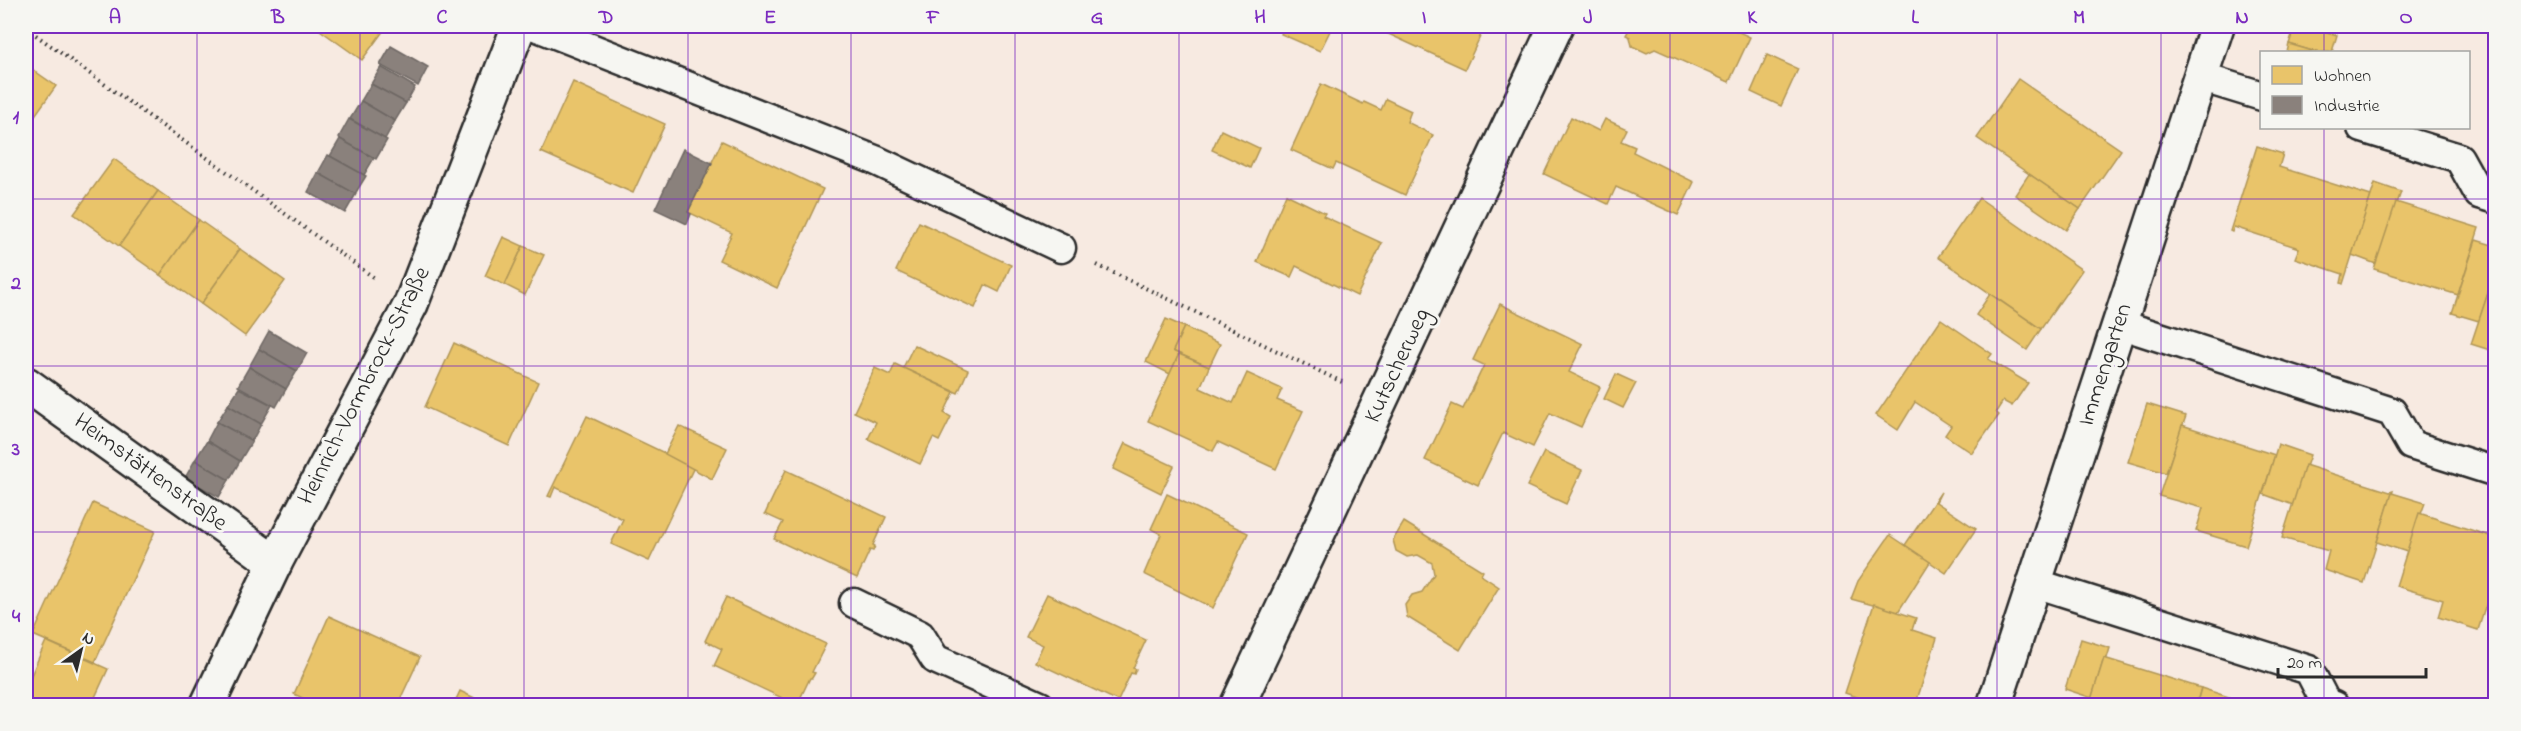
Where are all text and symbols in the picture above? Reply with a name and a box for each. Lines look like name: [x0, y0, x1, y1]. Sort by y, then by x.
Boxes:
text: A: [109, 4, 121, 33]
text: B: [270, 4, 285, 33]
text: C: [437, 4, 448, 33]
text: D: [598, 4, 613, 33]
text: E: [764, 4, 776, 33]
text: F: [926, 4, 940, 33]
text: G: [1091, 4, 1104, 33]
text: H: [1254, 4, 1266, 33]
text: I: [1422, 4, 1427, 33]
text: J: [1583, 4, 1593, 33]
text: K: [1747, 4, 1758, 33]
text: L: [1911, 4, 1919, 33]
text: M: [2073, 4, 2085, 33]
text: N: [2235, 4, 2249, 33]
text: O: [2399, 4, 2413, 33]
legend: [2260, 51, 2470, 129]
text: Wohnen: [2314, 64, 2371, 90]
text: Industrie: [2314, 94, 2380, 120]
text: 1: [13, 104, 20, 133]
street label: Heinrich-Vormbrock-Straße: [290, 260, 440, 511]
text: 2: [10, 270, 21, 299]
street label: Immengarten: [2070, 299, 2142, 431]
street label: Kutscherweg: [1356, 303, 1440, 429]
street label: Heimstättenstraße: [66, 405, 234, 541]
text: 3: [11, 436, 20, 465]
text: 4: [12, 603, 21, 632]
north arrow: [51, 620, 111, 680]
text: N: [77, 626, 100, 652]
scale bar: [2278, 641, 2426, 679]
text: 20 m: [2287, 651, 2322, 677]

